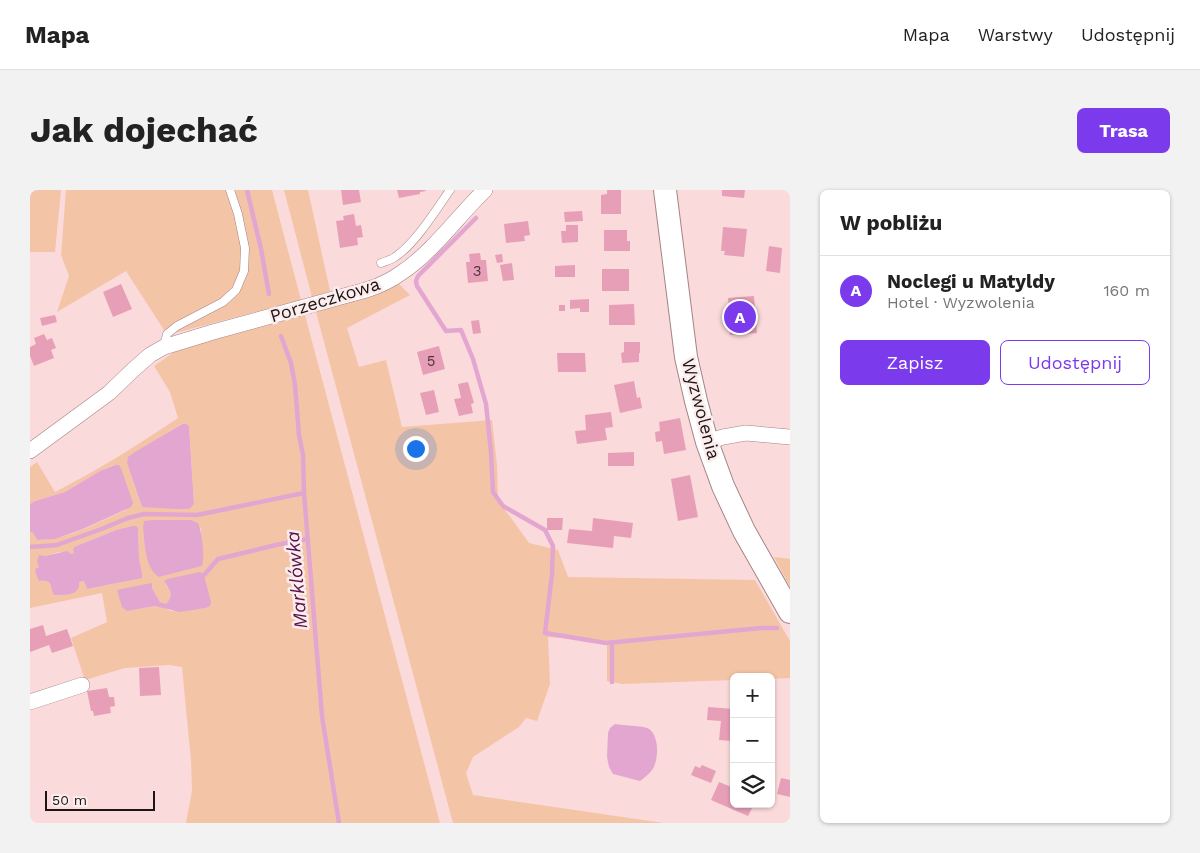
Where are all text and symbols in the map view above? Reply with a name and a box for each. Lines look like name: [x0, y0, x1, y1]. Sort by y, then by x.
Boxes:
text: Mapa: [25, 21, 90, 49]
text: Mapa: [903, 24, 950, 45]
text: Warstwy: [978, 24, 1053, 45]
text: Udostępnij: [1081, 24, 1175, 45]
button: Trasa: [1077, 108, 1170, 153]
text: Jak dojechać: [30, 109, 258, 151]
text: W pobliżu: [840, 210, 942, 235]
house number: 3: [473, 262, 481, 280]
text: Noclegi u Matyldy: [887, 270, 1055, 293]
street label: Porzeczkowa: [267, 273, 382, 326]
text: A: [851, 281, 861, 300]
text: 160 m: [1103, 281, 1150, 300]
text: Hotel · Wyzwolenia: [887, 293, 1035, 312]
pin: A: [724, 298, 756, 336]
button: Zapisz: [840, 340, 990, 385]
button: Udostępnij: [1000, 340, 1150, 385]
house number: 5: [427, 352, 435, 370]
street label: Wyzwolenia: [678, 356, 725, 462]
your location: [403, 436, 429, 462]
water label: Marklówka: [281, 530, 312, 630]
map controls: [730, 673, 775, 808]
button: +: [730, 673, 775, 718]
button: −: [730, 718, 775, 763]
button: layers: [730, 763, 775, 808]
scale bar: [45, 788, 155, 811]
text: 50 m: [52, 792, 87, 808]

